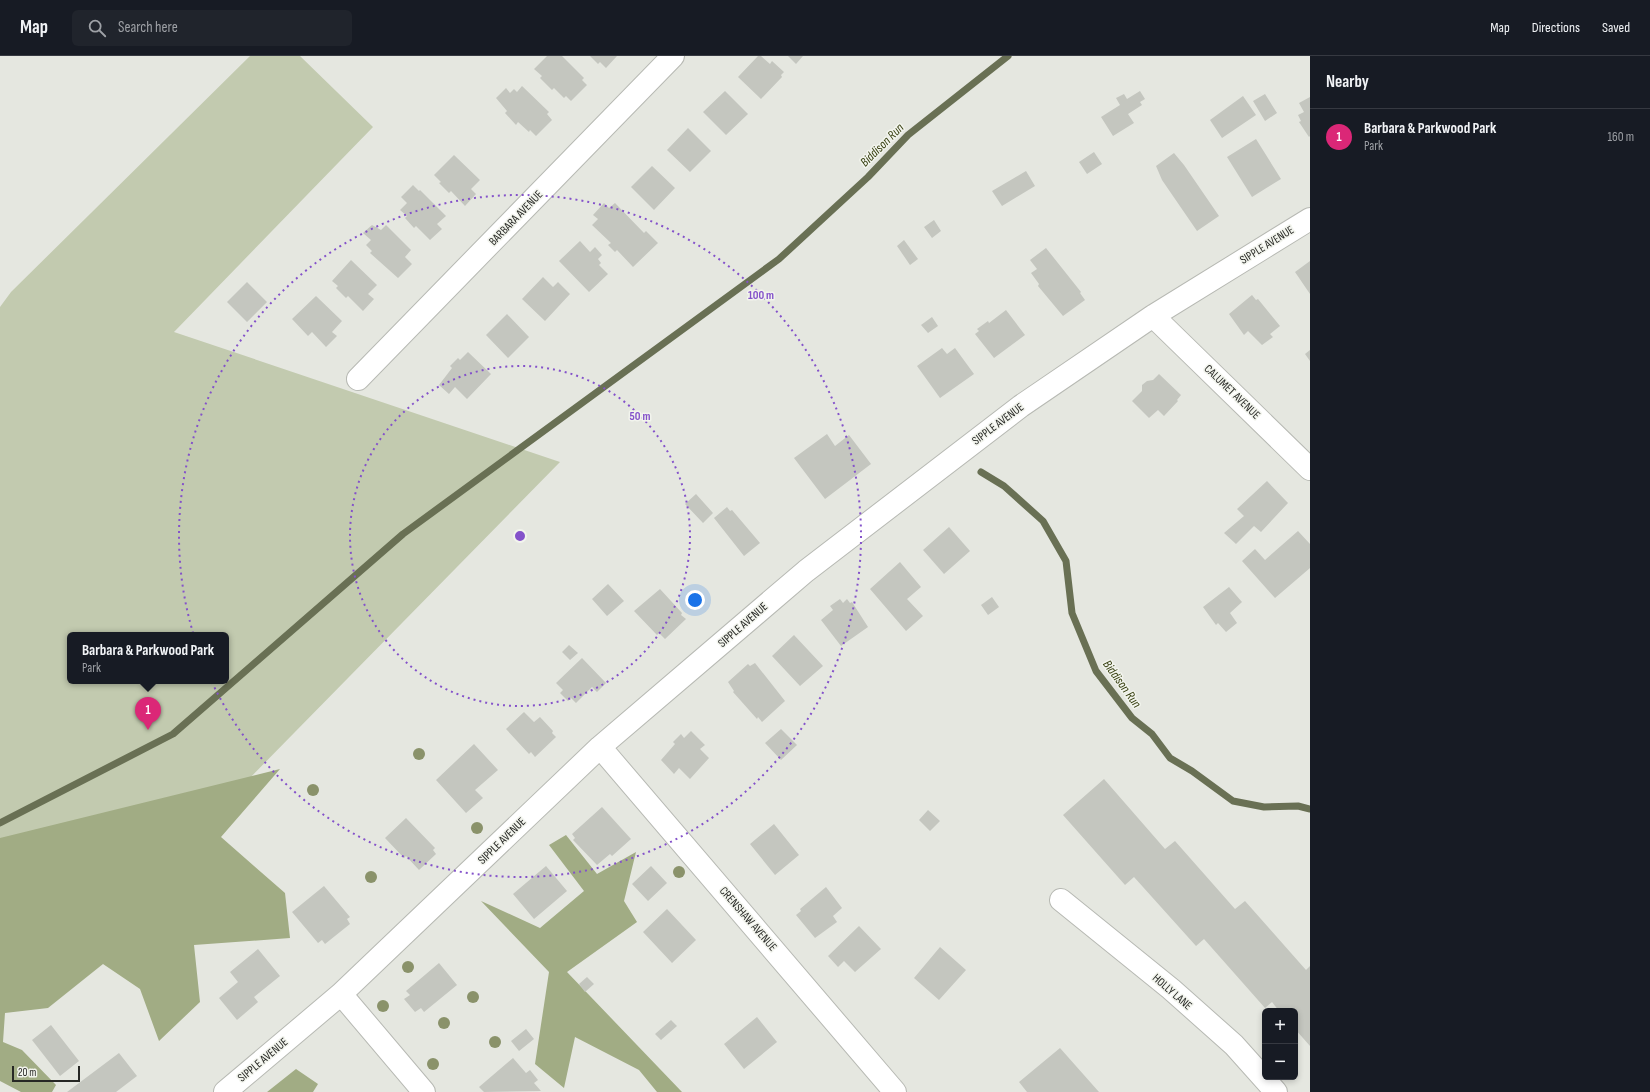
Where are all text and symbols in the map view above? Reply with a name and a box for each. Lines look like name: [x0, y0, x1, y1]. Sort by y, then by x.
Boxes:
search box: [72, 10, 352, 46]
text: Map: [20, 16, 48, 39]
icon: search: [86, 17, 108, 39]
text: Search here: [118, 18, 178, 37]
text: Map: [1490, 19, 1510, 36]
text: Directions: [1532, 19, 1580, 36]
text: Saved: [1602, 19, 1630, 36]
text: Nearby: [1326, 72, 1369, 92]
text: Barbara & Parkwood Park: [1364, 119, 1496, 138]
water label: Biddison Run: [857, 120, 907, 170]
text: 1: [1336, 129, 1342, 145]
text: 160 m: [1608, 129, 1634, 145]
text: Park: [1364, 138, 1383, 154]
street label: BARBARA AVENUE: [486, 187, 546, 249]
street label: SIPPLE AVENUE: [1237, 222, 1297, 268]
text: 100 m: [748, 288, 774, 303]
street label: CALUMET AVENUE: [1201, 362, 1263, 422]
street label: SIPPLE AVENUE: [969, 400, 1027, 448]
text: 50 m: [630, 409, 650, 424]
centre of rings: [513, 529, 527, 543]
your location: [685, 590, 705, 610]
street label: SIPPLE AVENUE: [715, 599, 771, 651]
popup: [67, 632, 229, 684]
text: Barbara & Parkwood Park: [82, 641, 214, 660]
water label: Biddison Run: [1099, 657, 1145, 711]
text: Park: [82, 660, 101, 676]
pin: 1: [135, 697, 161, 730]
street label: SIPPLE AVENUE: [475, 814, 529, 868]
street label: CRENSHAW AVENUE: [716, 884, 780, 954]
street label: HOLLY LANE: [1149, 971, 1195, 1013]
map controls: [1262, 1008, 1298, 1080]
button: +: [1262, 1008, 1298, 1044]
street label: SIPPLE AVENUE: [235, 1035, 291, 1085]
button: −: [1262, 1044, 1298, 1080]
scale bar: [12, 1064, 80, 1083]
text: 20 m: [18, 1066, 36, 1079]

